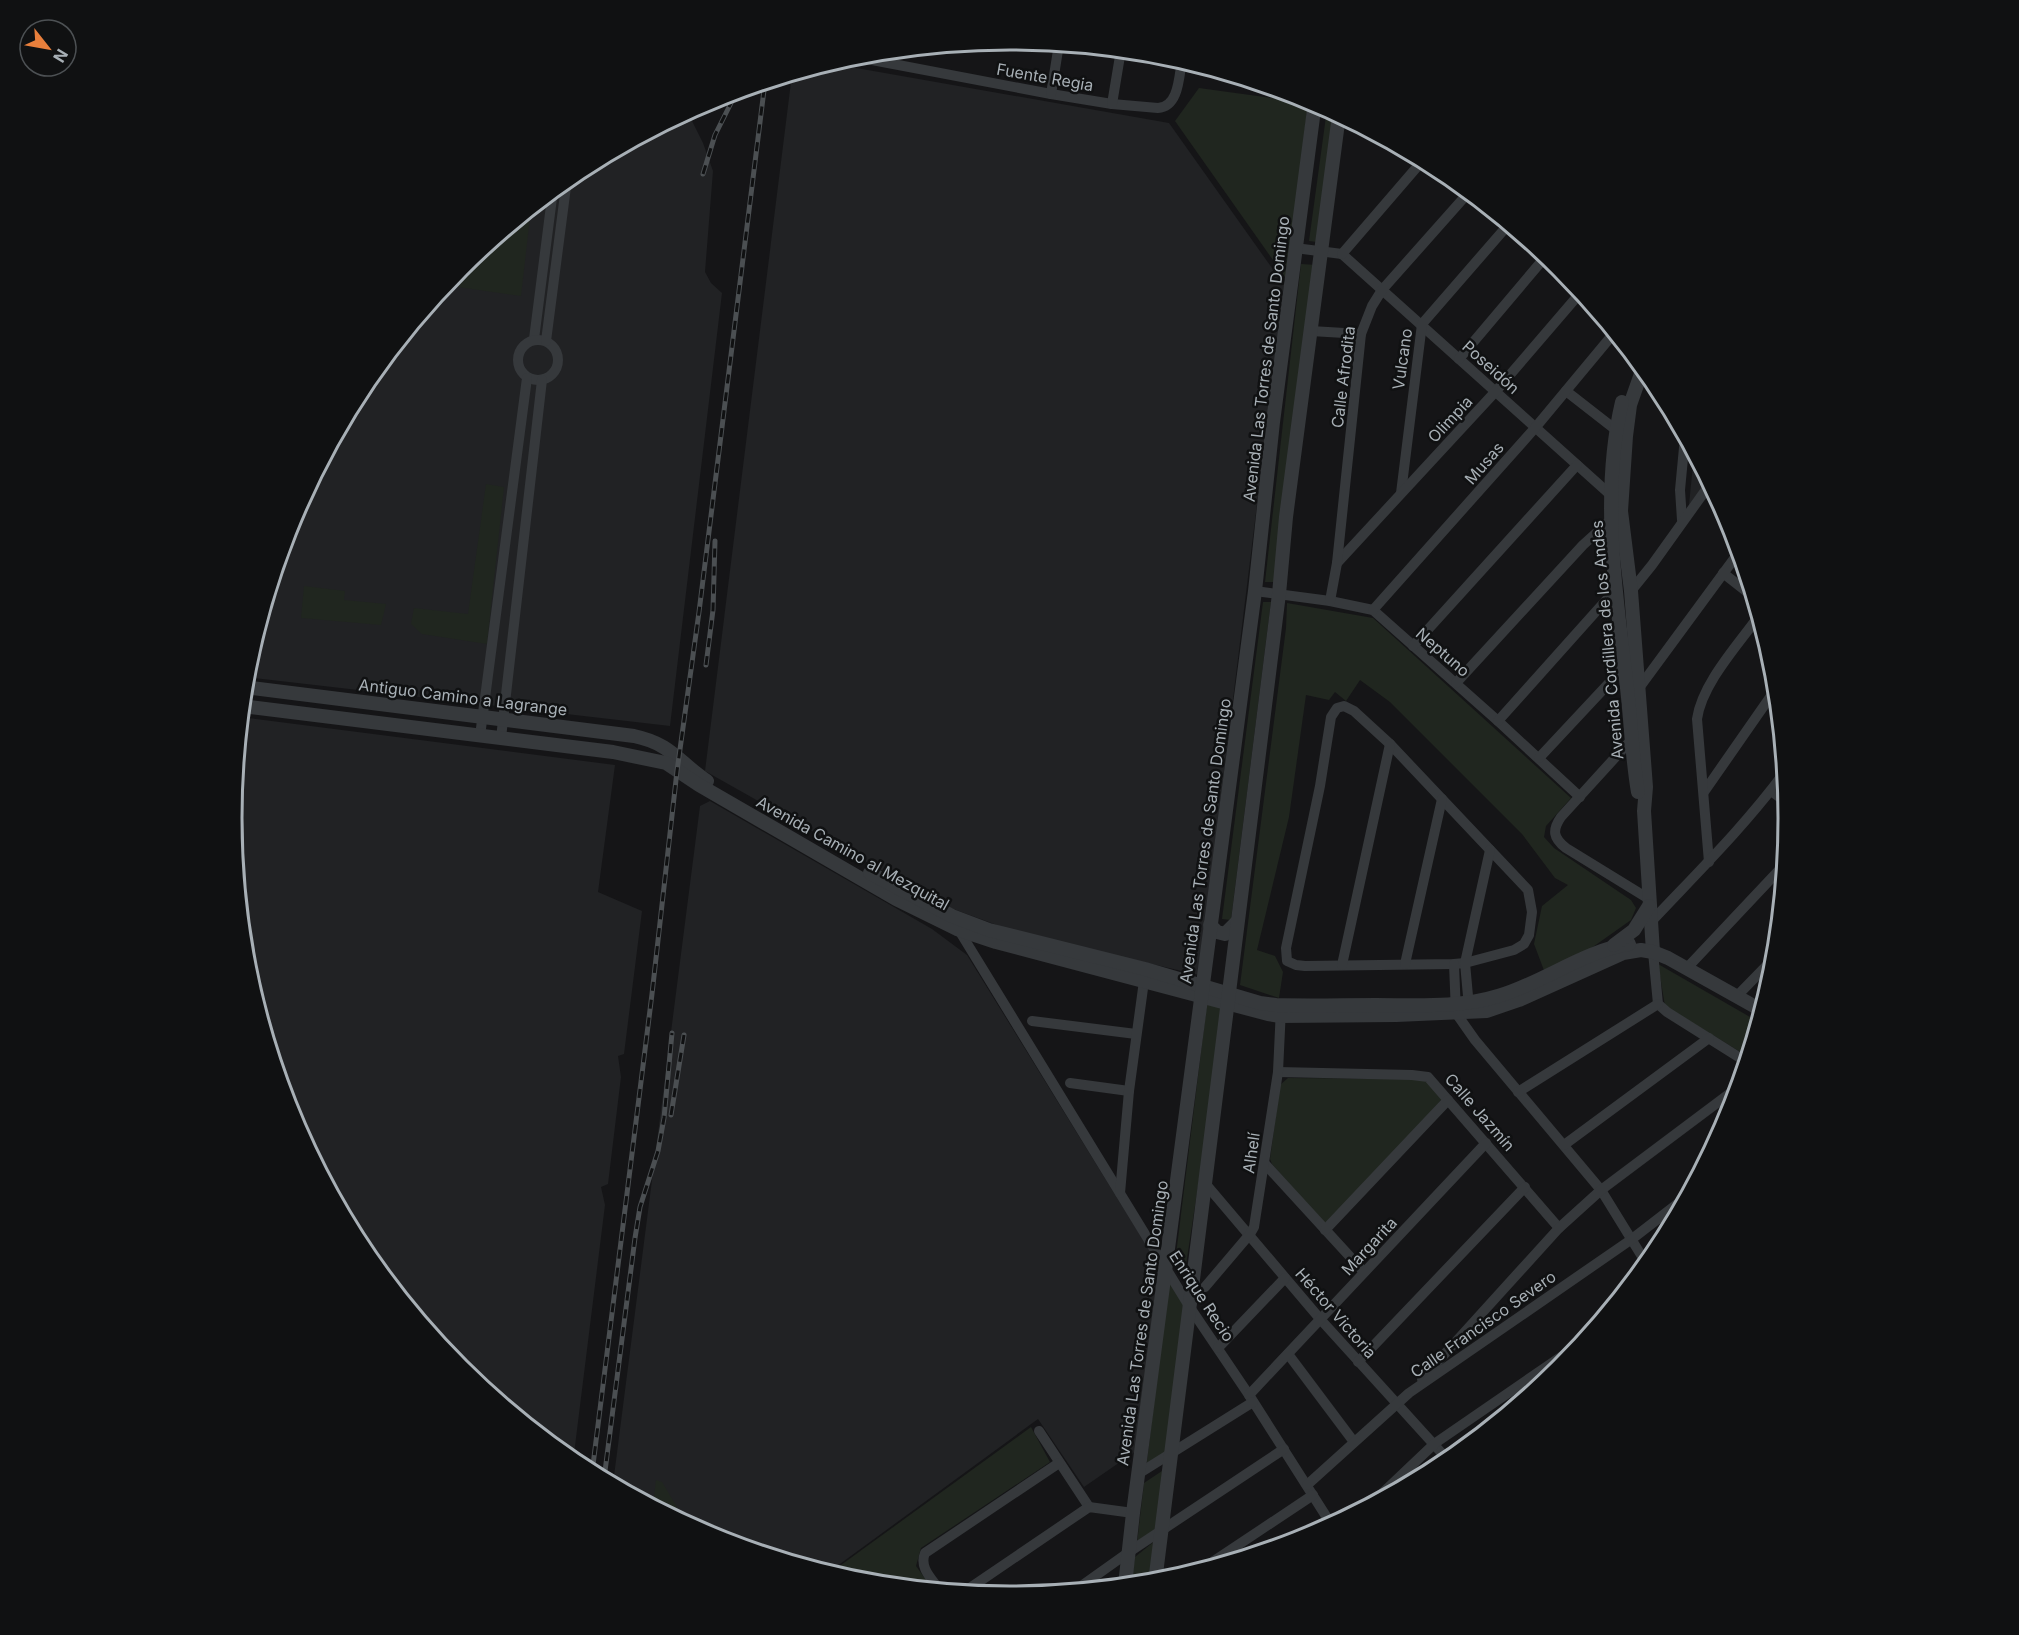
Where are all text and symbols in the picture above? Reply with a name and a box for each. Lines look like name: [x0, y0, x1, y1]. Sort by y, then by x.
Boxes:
north arrow: [18, 18, 78, 78]
text: N: [49, 45, 73, 66]
street label: Fuente Regia: [995, 59, 1095, 95]
street label: Avenida Las Torres de Santo Domingo: [1239, 215, 1293, 503]
street label: Calle Afrodita: [1327, 325, 1359, 429]
street label: Vulcano: [1388, 327, 1416, 391]
street label: Poseidón: [1458, 336, 1524, 398]
street label: Olimpia: [1423, 391, 1477, 447]
street label: Musas: [1460, 438, 1508, 488]
street label: Avenida Cordillera de los Andes: [1587, 520, 1627, 760]
street label: Neptuno: [1412, 623, 1474, 681]
street label: Antiguo Camino a Lagrange: [358, 674, 568, 720]
street label: Avenida Las Torres de Santo Domingo: [1175, 697, 1235, 985]
street label: Avenida Camino al Mezquital: [753, 792, 953, 914]
street label: Calle Jazmín: [1441, 1069, 1519, 1155]
street label: Alhelí: [1238, 1131, 1264, 1175]
street label: Avenida Las Torres de Santo Domingo: [1112, 1179, 1172, 1467]
street label: Margarita: [1337, 1213, 1401, 1279]
street label: Enrique Recio: [1165, 1247, 1239, 1345]
street label: Héctor Victoria: [1291, 1264, 1381, 1362]
street label: Calle Francisco Severo: [1406, 1266, 1560, 1382]

